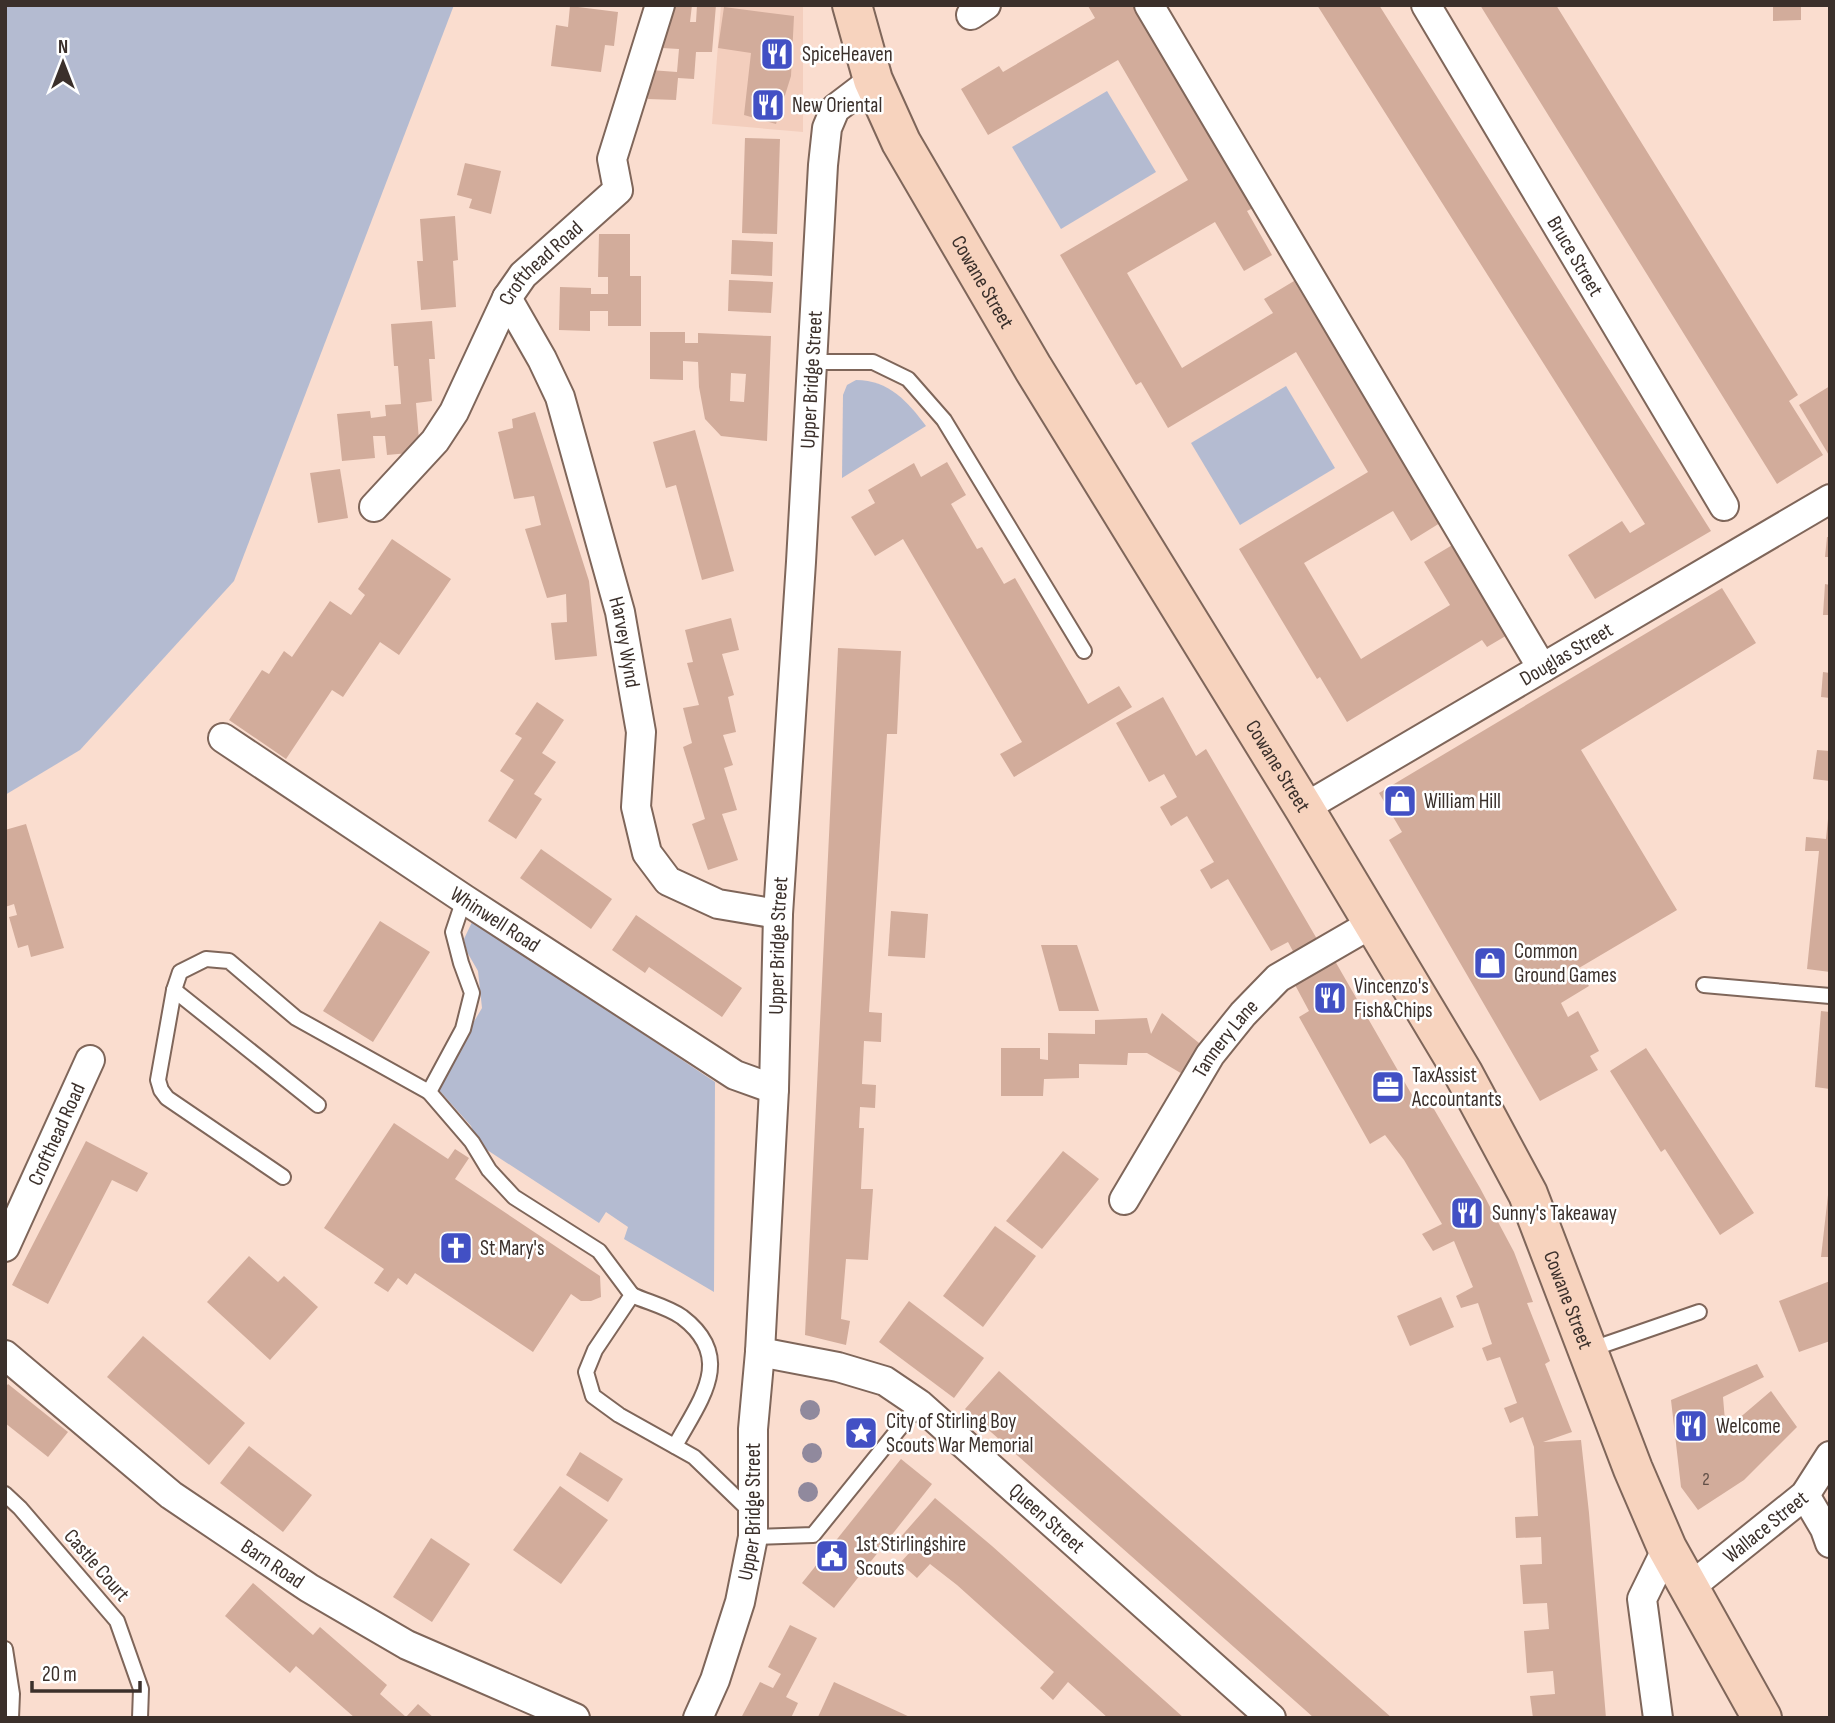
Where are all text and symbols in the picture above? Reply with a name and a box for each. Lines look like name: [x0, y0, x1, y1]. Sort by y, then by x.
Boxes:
north arrow: [28, 28, 98, 98]
restaurant icon: SpiceHeaven: [758, 35, 796, 73]
text: N: [58, 36, 68, 59]
place label: SpiceHeaven: [802, 42, 893, 67]
restaurant icon: New Oriental: [749, 86, 787, 124]
place label: New Oriental: [792, 93, 882, 118]
street label: Bruce Street: [1541, 212, 1608, 301]
street label: Crofthead Road: [494, 216, 588, 309]
street label: Cowane Street: [945, 231, 1019, 333]
street label: Upper Bridge Street: [795, 310, 828, 449]
street label: Harvey Wynd: [603, 594, 645, 690]
street label: Douglas Street: [1515, 617, 1617, 691]
street label: Cowane Street: [1240, 716, 1315, 817]
shop icon: William Hill: [1381, 782, 1419, 820]
place label: William Hill: [1424, 789, 1501, 814]
street label: Upper Bridge Street: [764, 876, 793, 1015]
street label: Whinwell Road: [445, 881, 544, 958]
place label: Common Ground Games: [1514, 939, 1617, 988]
shop icon: Common Ground Games: [1471, 944, 1509, 982]
place label: Vincenzo's Fish&Chips: [1354, 974, 1433, 1023]
restaurant icon: Vincenzo's Fish&Chips: [1311, 979, 1349, 1017]
street label: Tannery Lane: [1187, 994, 1264, 1082]
place label: TaxAssist Accountants: [1411, 1063, 1502, 1112]
office icon: TaxAssist Accountants: [1369, 1068, 1407, 1106]
street label: Crofthead Road: [23, 1079, 91, 1189]
restaurant icon: Sunny's Takeaway: [1448, 1194, 1486, 1232]
place label: Sunny's Takeaway: [1492, 1201, 1617, 1226]
church icon: St Mary's: [437, 1229, 475, 1267]
place label: St Mary's: [480, 1236, 544, 1261]
street label: Cowane Street: [1538, 1247, 1598, 1353]
restaurant icon: Welcome: [1672, 1407, 1710, 1445]
place label: City of Stirling Boy Scouts War Memorial: [886, 1409, 1034, 1458]
place icon: City of Stirling Boy Scouts War Memorial: [842, 1414, 880, 1452]
place label: Welcome: [1716, 1414, 1781, 1439]
street label: Upper Bridge Street: [733, 1443, 766, 1583]
house number: 2: [1702, 1469, 1710, 1490]
street label: Queen Street: [1004, 1478, 1090, 1559]
street label: Wallace Street: [1718, 1486, 1813, 1569]
street label: Castle Court: [58, 1524, 135, 1607]
place label: 1st Stirlingshire Scouts: [856, 1532, 966, 1581]
street label: Barn Road: [236, 1534, 309, 1594]
public building icon: 1st Stirlingshire Scouts: [813, 1537, 851, 1575]
scale bar: [32, 1650, 140, 1694]
text: 20 m: [42, 1662, 77, 1687]

